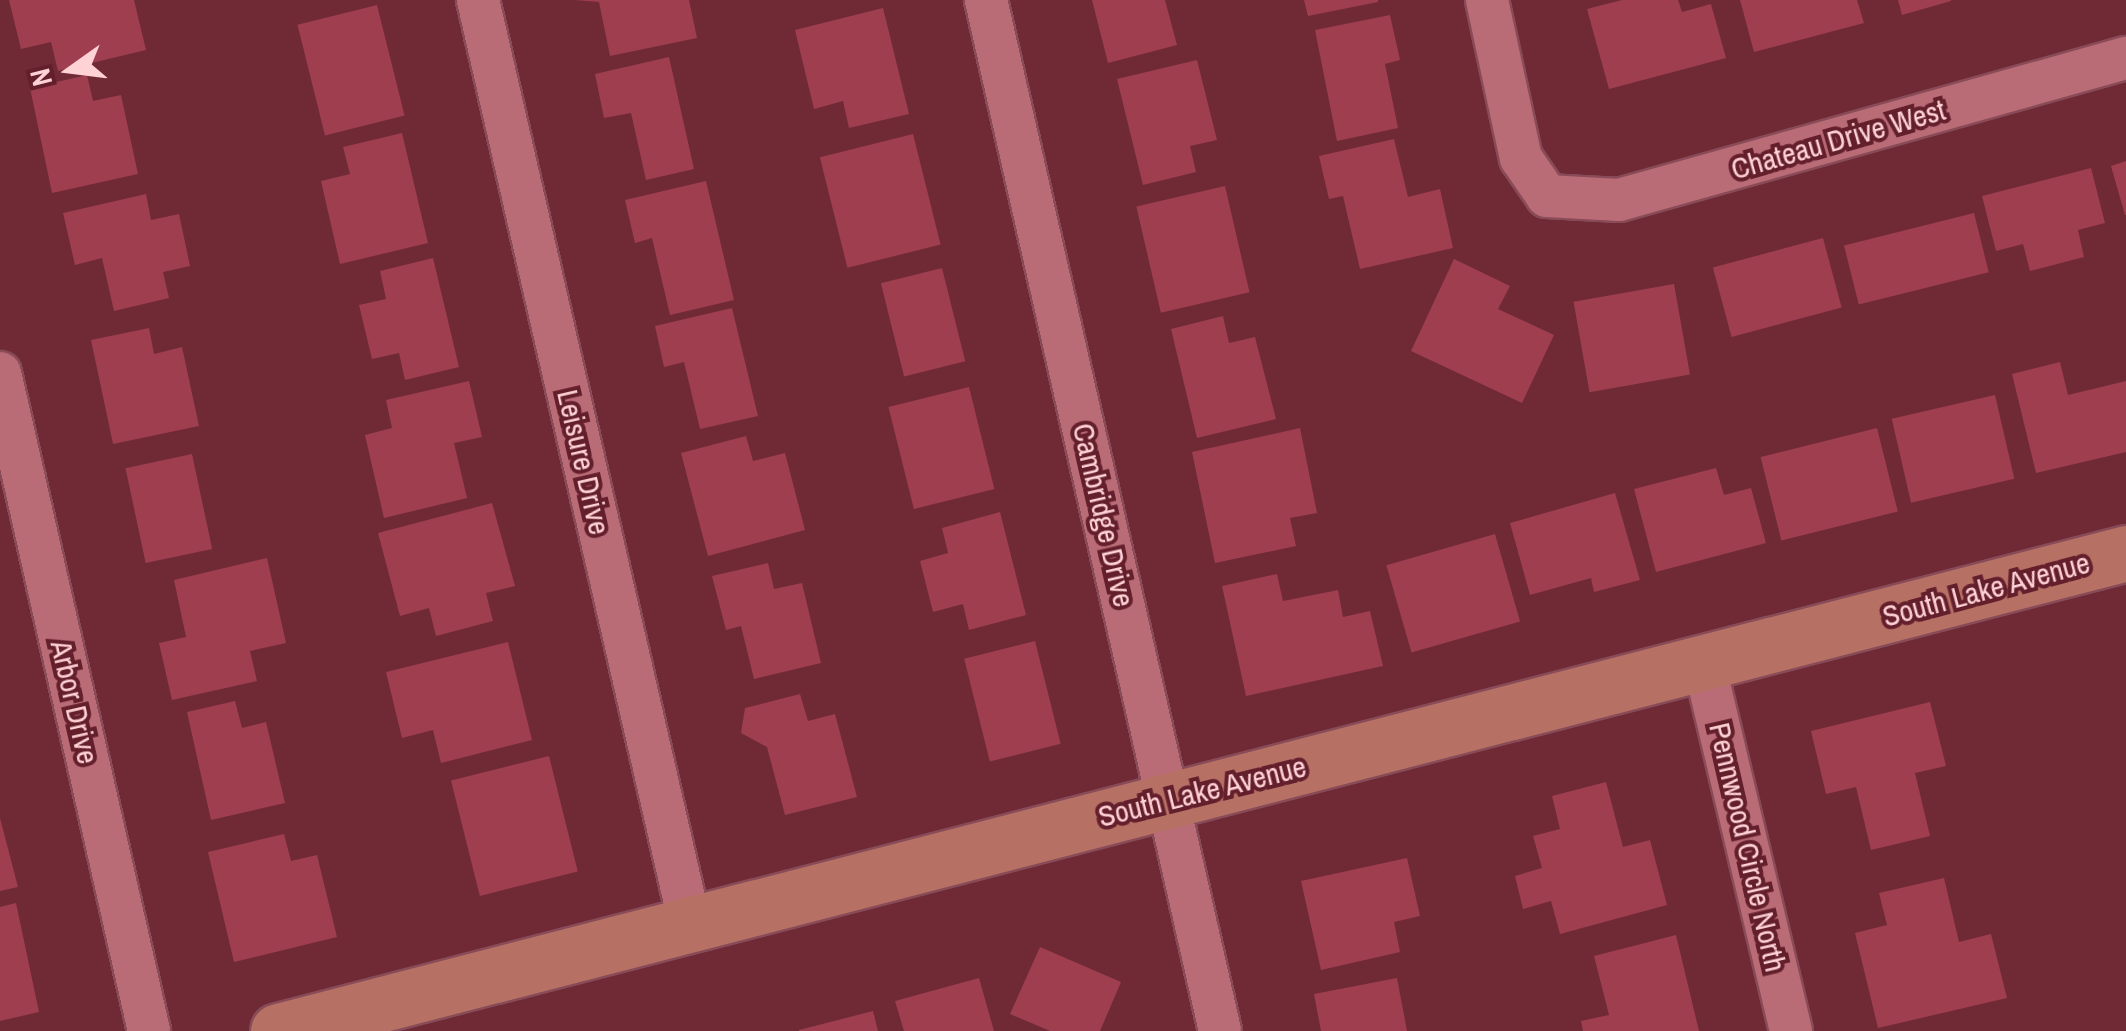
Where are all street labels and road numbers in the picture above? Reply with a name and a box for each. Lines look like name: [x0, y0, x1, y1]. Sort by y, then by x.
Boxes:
street label: Chateau Drive West: [1727, 91, 1949, 187]
street label: Leisure Drive: [550, 386, 618, 538]
street label: Cambridge Drive: [1065, 420, 1143, 610]
street label: South Lake Avenue: [1878, 544, 2094, 634]
street label: Arbor Drive: [43, 637, 107, 767]
street label: Pennwood Circle North: [1702, 719, 1794, 975]
street label: South Lake Avenue: [1094, 748, 1310, 834]

